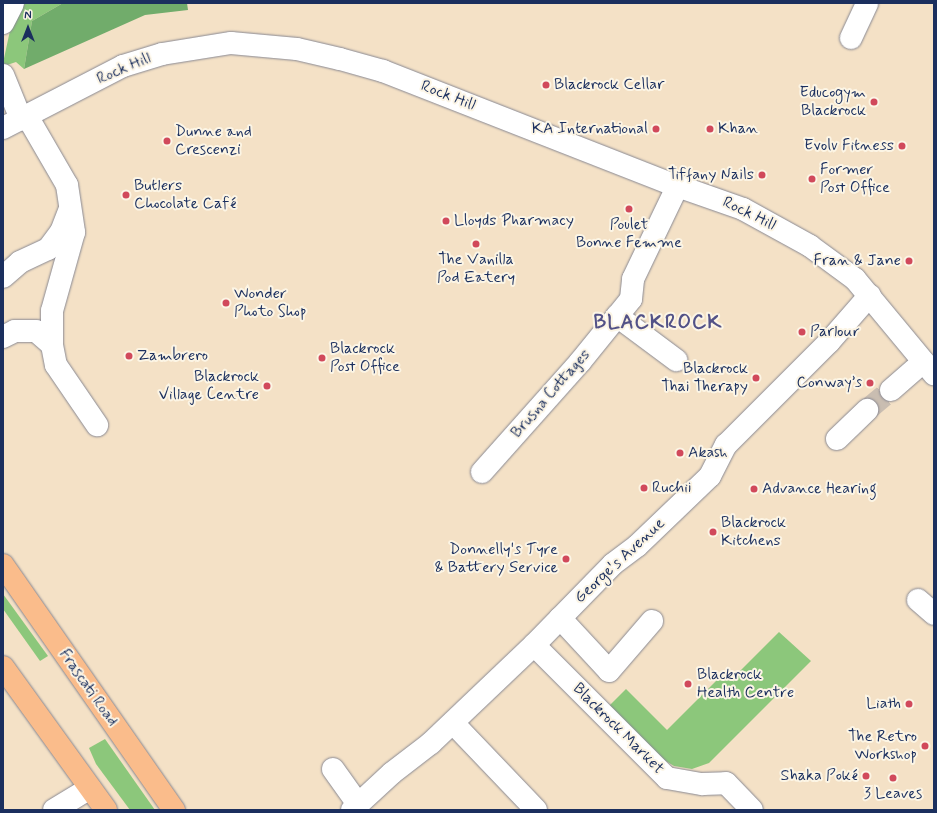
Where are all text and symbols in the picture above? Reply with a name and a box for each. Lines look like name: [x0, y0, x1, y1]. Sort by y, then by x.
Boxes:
north arrow: [8, 8, 48, 48]
text: N: [24, 9, 32, 23]
street label: Rock Hill: [94, 49, 154, 89]
place label: Blackrock Cellar: [554, 75, 664, 95]
street label: Rock Hill: [418, 77, 478, 115]
marker: Blackrock Cellar: [541, 80, 551, 90]
place label: Educogym Blackrock: [800, 83, 866, 121]
marker: Educogym Blackrock: [869, 97, 879, 107]
place label: KA International: [531, 119, 648, 139]
place label: Khan: [718, 119, 758, 139]
place label: Dunne and Crescenzi: [175, 122, 251, 160]
marker: KA International: [651, 124, 661, 134]
marker: Khan: [705, 124, 715, 134]
marker: Dunne and Crescenzi: [162, 136, 172, 146]
place label: Evolv Fitness: [804, 136, 894, 156]
marker: Evolv Fitness: [897, 141, 907, 151]
place label: Former Post Office: [820, 160, 890, 198]
place label: Tiffany Nails: [669, 165, 754, 185]
marker: Tiffany Nails: [757, 170, 767, 180]
marker: Former Post Office: [807, 174, 817, 184]
place label: Butlers Chocolate Café: [134, 176, 236, 214]
marker: Butlers Chocolate Café: [121, 190, 131, 200]
street label: Rock Hill: [719, 193, 779, 235]
marker: Poulet Bonne Femme: [624, 204, 634, 214]
place label: Lloyds Pharmacy: [454, 211, 569, 231]
place label: Poulet Bonne Femme: [576, 215, 682, 253]
marker: Lloyds Pharmacy: [441, 216, 451, 226]
marker: The Vanilla Pod Eatery: [471, 239, 481, 249]
place label: The Vanilla Pod Eatery: [438, 250, 514, 288]
place label: Fran & Jane: [814, 251, 901, 271]
marker: Fran & Jane: [904, 256, 914, 266]
place label: Wonder Photo Shop: [234, 284, 307, 322]
marker: Wonder Photo Shop: [221, 298, 231, 308]
district label: BLACKROCK: [596, 310, 720, 334]
place label: Parlour: [810, 322, 860, 342]
marker: Parlour: [797, 327, 807, 337]
place label: Blackrock Post Office: [330, 339, 400, 377]
street label: Brusna Cottages: [506, 345, 596, 443]
place label: Zambrero: [137, 346, 208, 366]
marker: Zambrero: [124, 351, 134, 361]
marker: Blackrock Post Office: [317, 353, 327, 363]
place label: Blackrock Thai Therapy: [662, 359, 748, 397]
place label: Blackrock Village Centre: [162, 367, 259, 405]
marker: Blackrock Thai Therapy: [751, 373, 761, 383]
place label: Conway’s: [797, 373, 862, 393]
marker: Conway’s: [865, 378, 875, 388]
marker: Blackrock Village Centre: [262, 381, 272, 391]
place label: Akash: [688, 443, 728, 463]
marker: Akash: [675, 448, 685, 458]
place label: Ruchii: [652, 478, 692, 498]
place label: Advance Hearing: [762, 479, 881, 499]
marker: Ruchii: [639, 483, 649, 493]
marker: Advance Hearing: [749, 484, 759, 494]
place label: Blackrock Kitchens: [721, 513, 786, 551]
street label: George's Avenue: [572, 516, 668, 606]
marker: Blackrock Kitchens: [708, 527, 718, 537]
place label: Donnelly's Tyre & Battery Service: [435, 540, 558, 578]
marker: Donnelly's Tyre & Battery Service: [561, 554, 571, 564]
street label: Frascati Road: [54, 646, 122, 730]
place label: Blackrock Health Centre: [697, 665, 794, 703]
marker: Blackrock Health Centre: [682, 678, 694, 690]
street label: Blackrock Market: [568, 679, 668, 779]
place label: Liath: [866, 694, 901, 714]
marker: Liath: [904, 699, 914, 709]
place label: The Retro Workshop: [853, 727, 917, 765]
marker: The Retro Workshop: [920, 741, 930, 751]
place label: Shaka Poké: [782, 766, 858, 786]
marker: Shaka Poké: [861, 771, 871, 781]
marker: 3 Leaves: [888, 773, 898, 783]
place label: 3 Leaves: [864, 784, 922, 804]

